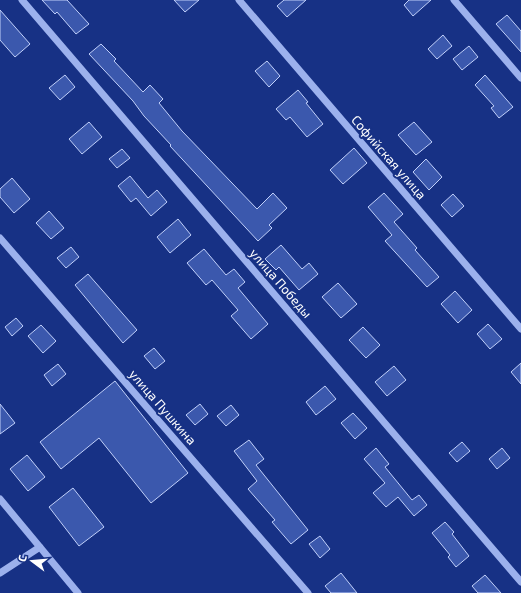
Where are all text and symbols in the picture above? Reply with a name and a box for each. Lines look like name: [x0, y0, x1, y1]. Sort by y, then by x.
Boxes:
street label: Софийская улица: [348, 112, 430, 202]
street label: улица Победы: [247, 245, 315, 321]
street label: улица Пушкина: [126, 366, 200, 448]
north arrow: [12, 541, 52, 581]
text: С: [15, 553, 29, 563]

